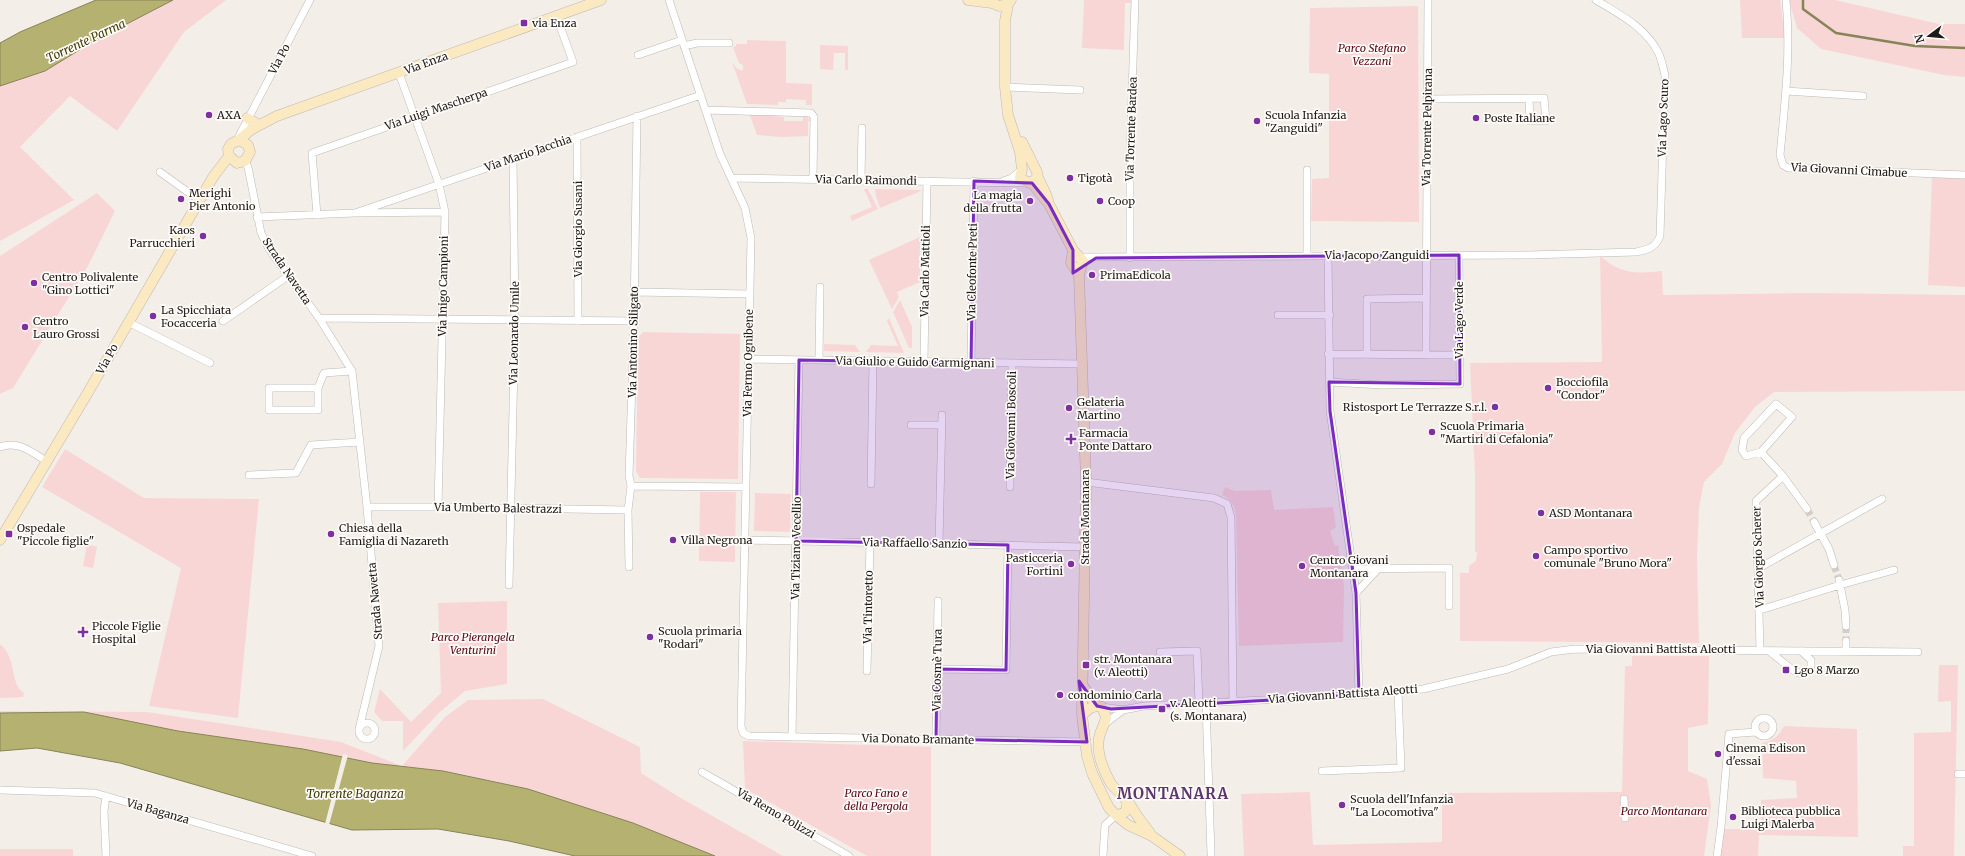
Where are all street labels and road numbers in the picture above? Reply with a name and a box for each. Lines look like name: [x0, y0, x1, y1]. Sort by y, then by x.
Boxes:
street label: Via Po: [265, 41, 293, 78]
street label: Via Enza: [401, 49, 450, 78]
street label: Via Torrente Pelpirana: [1419, 68, 1435, 187]
street label: Via Torrente Bardea: [1122, 76, 1140, 182]
street label: Via Lago Scuro: [1655, 78, 1671, 158]
street label: Via Luigi Mascherpa: [382, 85, 489, 133]
street label: Via Mario Jacchia: [482, 132, 573, 175]
street label: Via Giovanni Cimabue: [1789, 160, 1908, 180]
street label: Via Carlo Raimondi: [814, 172, 917, 188]
street label: Via Giorgio Susani: [571, 180, 585, 278]
street label: Via Cleofonte Preti: [964, 223, 980, 322]
street label: Via Carlo Mattioli: [917, 225, 933, 318]
street label: Strada Navetta: [260, 235, 315, 307]
street label: Via Inigo Campioni: [435, 235, 451, 338]
street label: Via Jacopo Zanguidi: [1324, 248, 1430, 262]
street label: Via Leonardo Umile: [506, 281, 522, 386]
street label: Via Lago Verde: [1452, 281, 1466, 360]
street label: Via Antonino Siligato: [625, 286, 641, 399]
street label: Via Fermo Ognibene: [740, 309, 756, 418]
street label: Via Po: [92, 341, 121, 378]
street label: Via Giulio e Guido Carmignani: [834, 354, 995, 370]
street label: Via Giovanni Boscoli: [1003, 370, 1019, 480]
street label: Strada Montanara: [1078, 469, 1092, 565]
street label: Via Tiziano Vecellio: [788, 496, 804, 601]
street label: Via Umberto Balestrazzi: [433, 500, 562, 516]
street label: Via Giorgio Scherer: [1749, 506, 1767, 609]
street label: Via Raffaello Sanzio: [862, 535, 968, 551]
street label: Strada Navetta: [365, 562, 385, 640]
street label: Via Tintoretto: [860, 570, 876, 645]
street label: Via Cosmè Tura: [929, 629, 945, 712]
street label: Via Giovanni Battista Aleotti: [1585, 642, 1736, 656]
street label: Via Giovanni Battista Aleotti: [1267, 682, 1419, 706]
street label: Via Donato Bramante: [861, 731, 974, 747]
street label: Via Remo Polizzi: [733, 784, 818, 841]
street label: Via Baganza: [124, 795, 191, 827]

